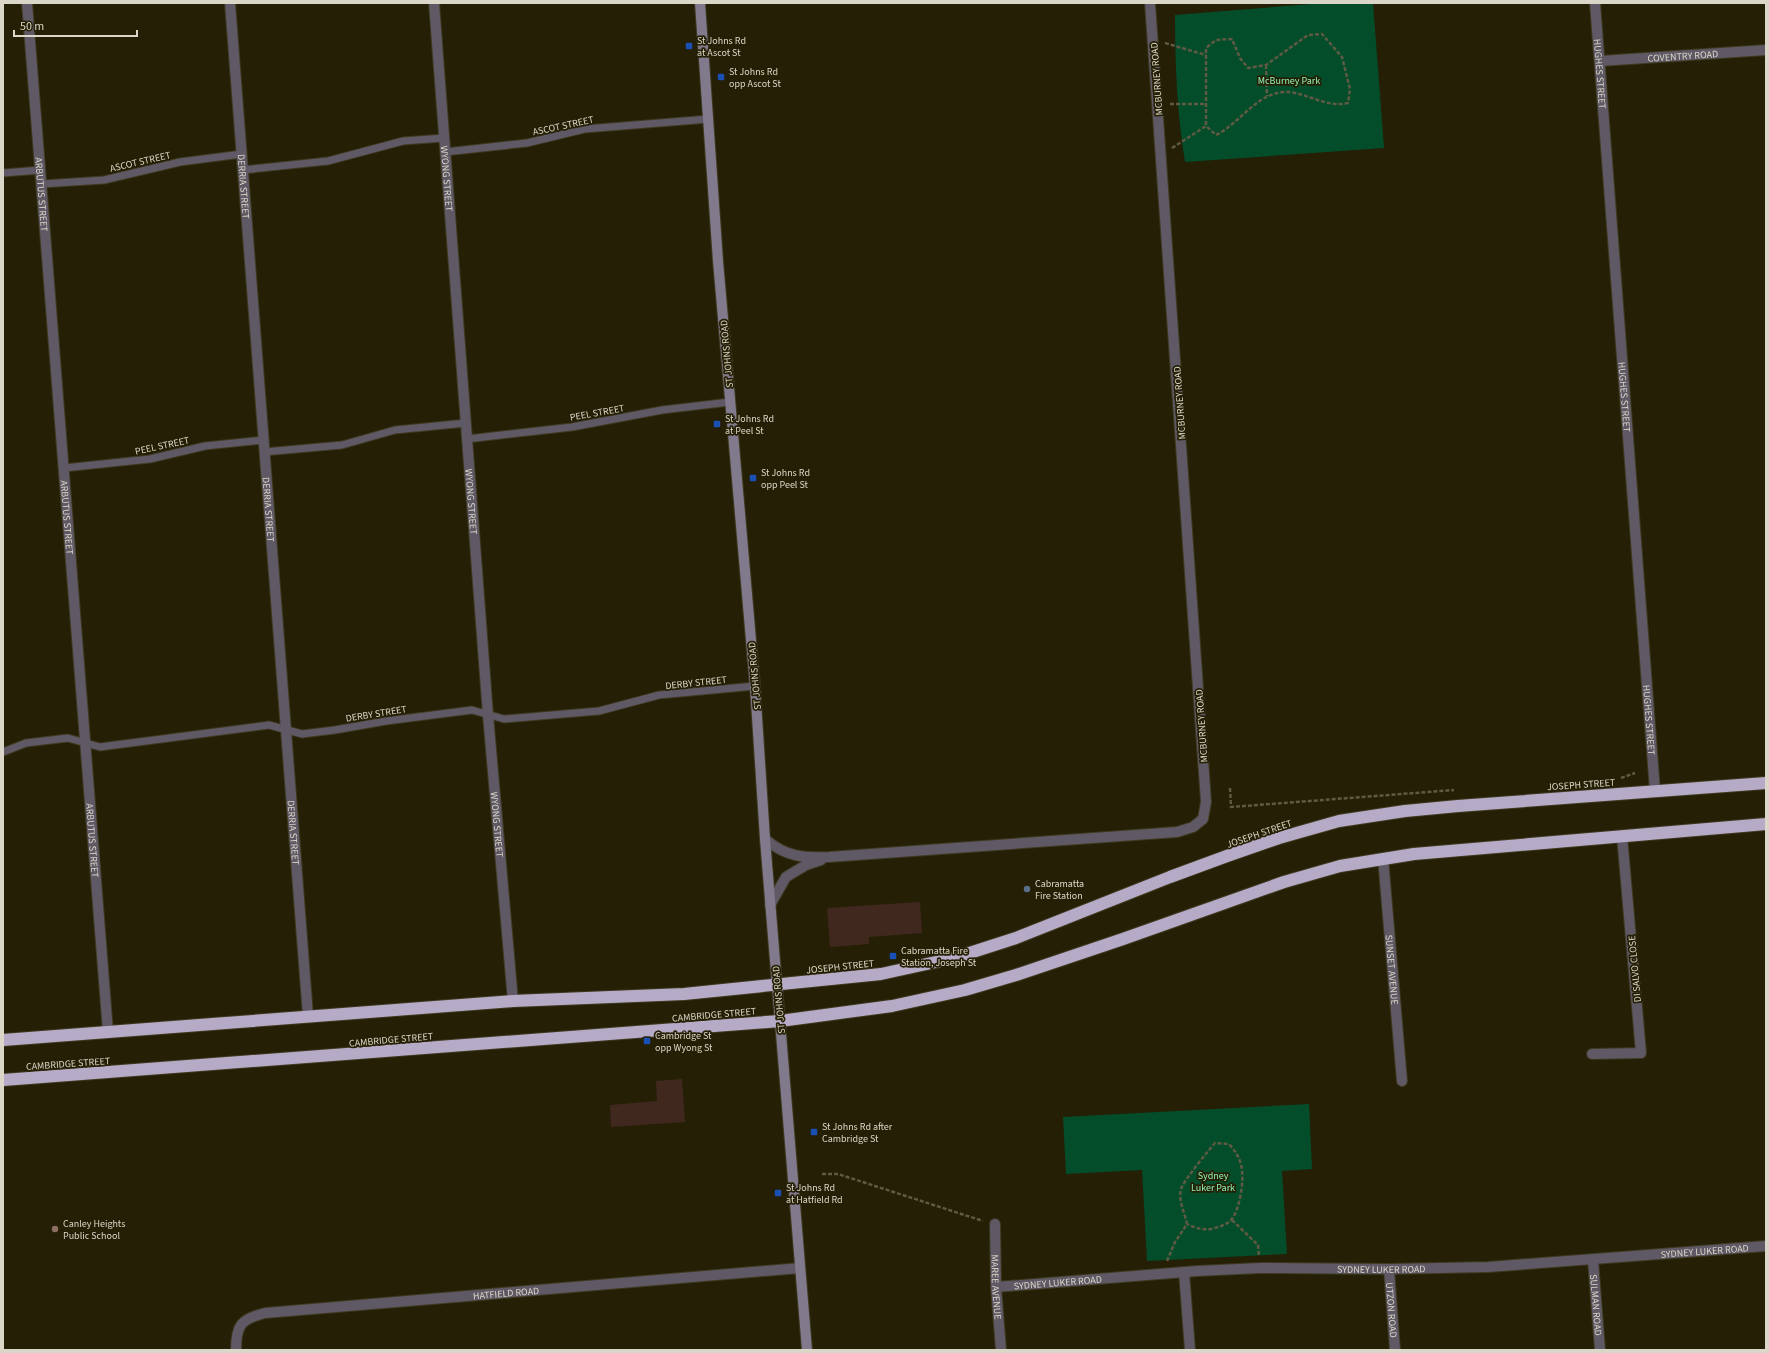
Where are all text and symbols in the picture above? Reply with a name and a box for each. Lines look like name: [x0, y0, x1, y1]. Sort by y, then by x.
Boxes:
scale bar: [14, 12, 137, 38]
text: 50 m: [20, 18, 44, 35]
place label: St Johns Rd at Ascot St: [697, 34, 746, 60]
street label: HUGHES STREET: [1590, 38, 1609, 110]
marker: St Johns Rd at Ascot St: [684, 41, 694, 51]
street label: MCBURNEY ROAD: [1147, 42, 1167, 116]
street label: COVENTRY ROAD: [1647, 47, 1719, 66]
place label: St Johns Rd opp Ascot St: [729, 65, 781, 91]
marker: St Johns Rd opp Ascot St: [716, 72, 726, 82]
park label: McBurney Park: [1258, 74, 1320, 88]
street label: ASCOT STREET: [531, 113, 596, 139]
street label: WYONG STREET: [437, 145, 456, 213]
street label: ASCOT STREET: [108, 148, 173, 176]
street label: DERRIA STREET: [234, 154, 253, 220]
street label: ARBUTUS STREET: [31, 157, 51, 233]
street label: ST JOHNS ROAD: [717, 319, 737, 388]
street label: HUGHES STREET: [1614, 361, 1634, 433]
street label: MCBURNEY ROAD: [1170, 366, 1190, 440]
street label: PEEL STREET: [569, 401, 626, 425]
place label: St Johns Rd at Peel St: [725, 412, 774, 438]
marker: St Johns Rd at Peel St: [712, 419, 722, 429]
street label: PEEL STREET: [134, 433, 191, 459]
place label: St Johns Rd opp Peel St: [761, 466, 810, 492]
street label: WYONG STREET: [461, 468, 480, 536]
marker: St Johns Rd opp Peel St: [748, 473, 758, 483]
street label: DERRIA STREET: [259, 477, 278, 543]
street label: ARBUTUS STREET: [57, 480, 76, 556]
street label: ST JOHNS ROAD: [745, 641, 765, 710]
street label: DERBY STREET: [665, 673, 728, 693]
street label: HUGHES STREET: [1639, 684, 1658, 756]
street label: MCBURNEY ROAD: [1192, 689, 1212, 763]
street label: DERBY STREET: [345, 702, 408, 726]
street label: JOSEPH STREET: [1547, 776, 1616, 794]
street label: WYONG STREET: [487, 791, 506, 859]
street label: DERRIA STREET: [283, 800, 302, 866]
street label: ARBUTUS STREET: [82, 803, 102, 879]
street label: JOSEPH STREET: [1225, 816, 1295, 852]
place label: Cabramatta Fire Station: [1035, 877, 1084, 903]
marker: Cabramatta Fire Station: [1022, 884, 1032, 894]
street label: SUNSET AVENUE: [1382, 934, 1401, 1005]
street label: DI SALVO CLOSE: [1625, 935, 1645, 1003]
place label: Cabramatta Fire Station, Joseph St: [901, 944, 977, 970]
marker: Cabramatta Fire Station, Joseph St: [888, 951, 898, 961]
street label: JOSEPH STREET: [805, 956, 875, 978]
street label: ST JOHNS ROAD: [769, 965, 789, 1034]
street label: CAMBRIDGE STREET: [671, 1004, 757, 1026]
street label: CAMBRIDGE STREET: [348, 1029, 434, 1051]
place label: Cambridge St opp Wyong St: [655, 1029, 713, 1055]
marker: Cambridge St opp Wyong St: [642, 1036, 652, 1046]
street label: CAMBRIDGE STREET: [26, 1054, 111, 1074]
place label: St Johns Rd after Cambridge St: [822, 1120, 893, 1146]
marker: St Johns Rd after Cambridge St: [809, 1127, 819, 1137]
park label: Sydney Luker Park: [1191, 1169, 1235, 1195]
place label: St Johns Rd at Hatfield Rd: [786, 1181, 843, 1207]
marker: St Johns Rd at Hatfield Rd: [773, 1188, 783, 1198]
place label: Canley Heights Public School: [63, 1217, 125, 1243]
marker: Canley Heights Public School: [50, 1224, 60, 1234]
street label: SYDNEY LUKER ROAD: [1660, 1241, 1749, 1262]
street label: MAREE AVENUE: [987, 1254, 1005, 1320]
street label: SYDNEY LUKER ROAD: [1337, 1262, 1426, 1277]
street label: SYDNEY LUKER ROAD: [1013, 1273, 1102, 1294]
street label: SULMAN ROAD: [1586, 1274, 1605, 1336]
street label: UTZON ROAD: [1382, 1282, 1400, 1338]
street label: HATFIELD ROAD: [472, 1284, 540, 1303]

